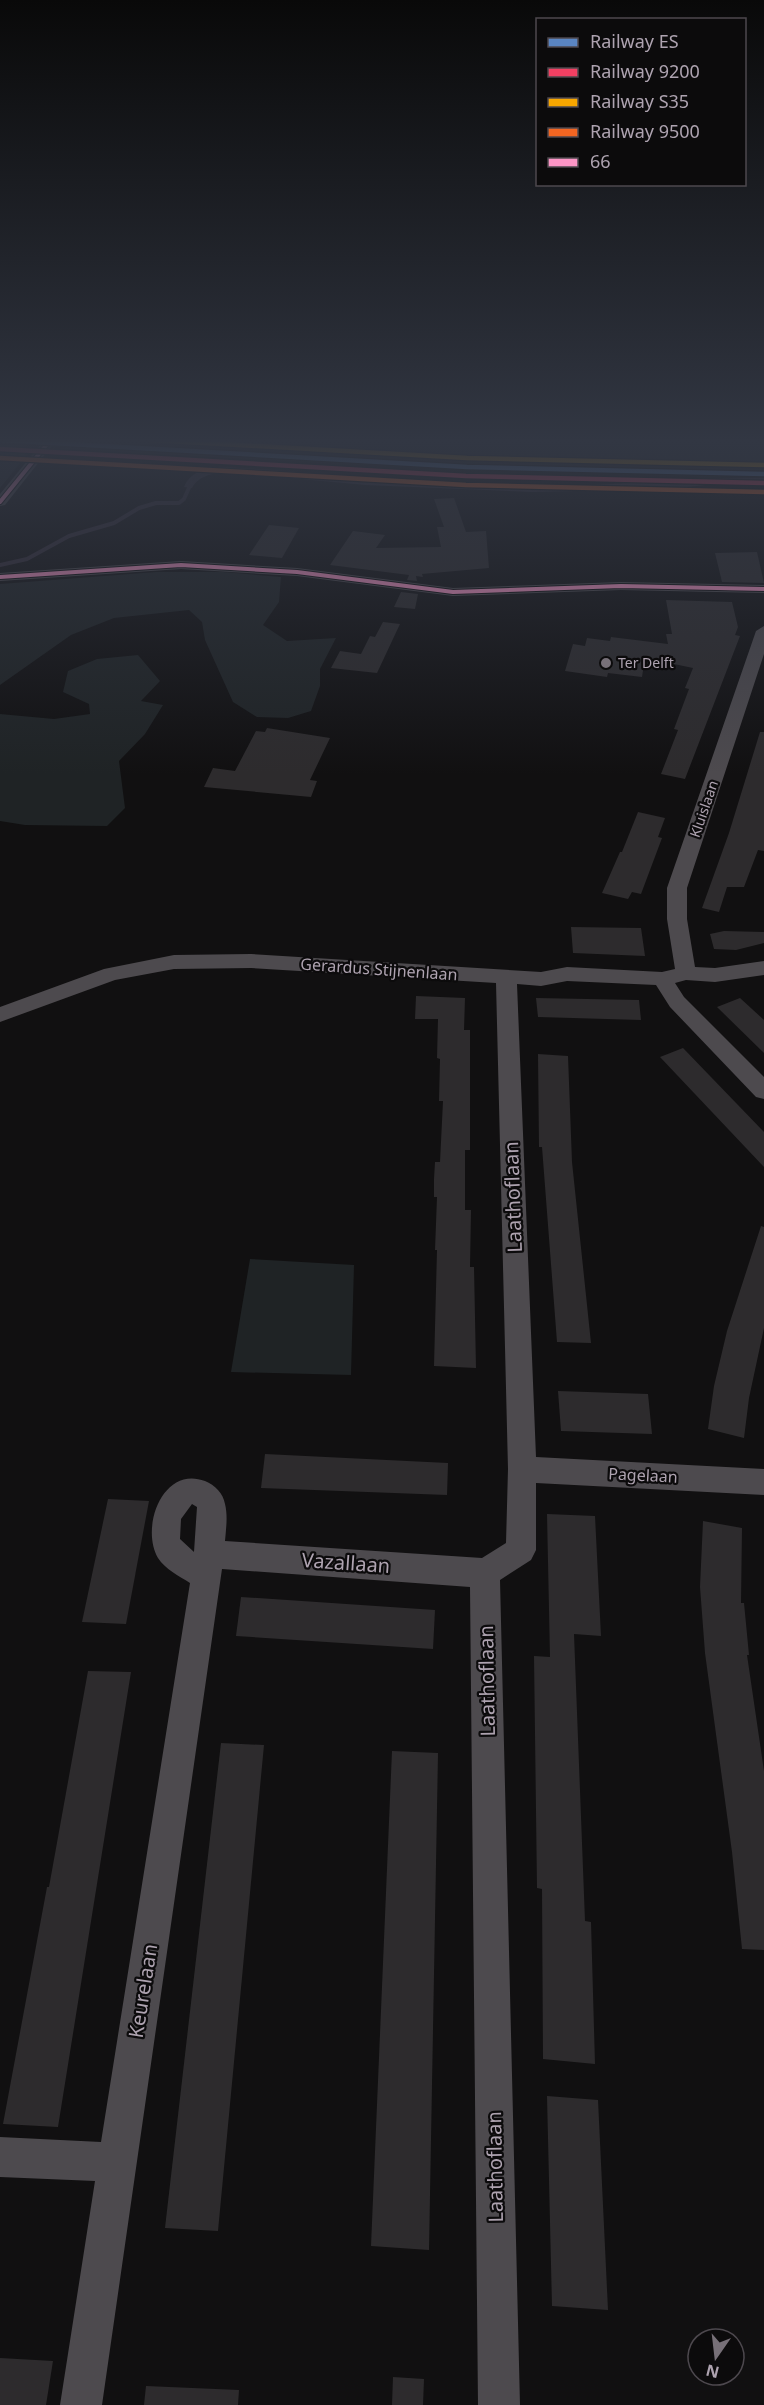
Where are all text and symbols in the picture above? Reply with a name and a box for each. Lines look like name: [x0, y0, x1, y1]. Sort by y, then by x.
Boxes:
legend: [536, 18, 746, 186]
text: Railway ES: [590, 29, 679, 53]
text: Railway 9200: [590, 59, 700, 83]
text: Railway S35: [590, 89, 689, 113]
text: Railway 9500: [590, 119, 700, 143]
text: 66: [590, 149, 611, 173]
place label: Ter Delft: [618, 653, 674, 672]
marker: Ter Delft: [599, 656, 613, 670]
street label: Kluislaan: [685, 778, 722, 840]
street label: Gerardus Stijnenlaan: [300, 953, 458, 985]
street label: Laathoflaan: [497, 1141, 528, 1253]
street label: Pagelaan: [608, 1462, 678, 1488]
street label: Vazallaan: [301, 1546, 391, 1579]
street label: Laathoflaan: [472, 1625, 501, 1737]
street label: Keurelaan: [122, 1942, 163, 2040]
street label: Laathoflaan: [480, 2111, 509, 2223]
north arrow: [686, 2327, 746, 2387]
text: N: [703, 2359, 721, 2384]

